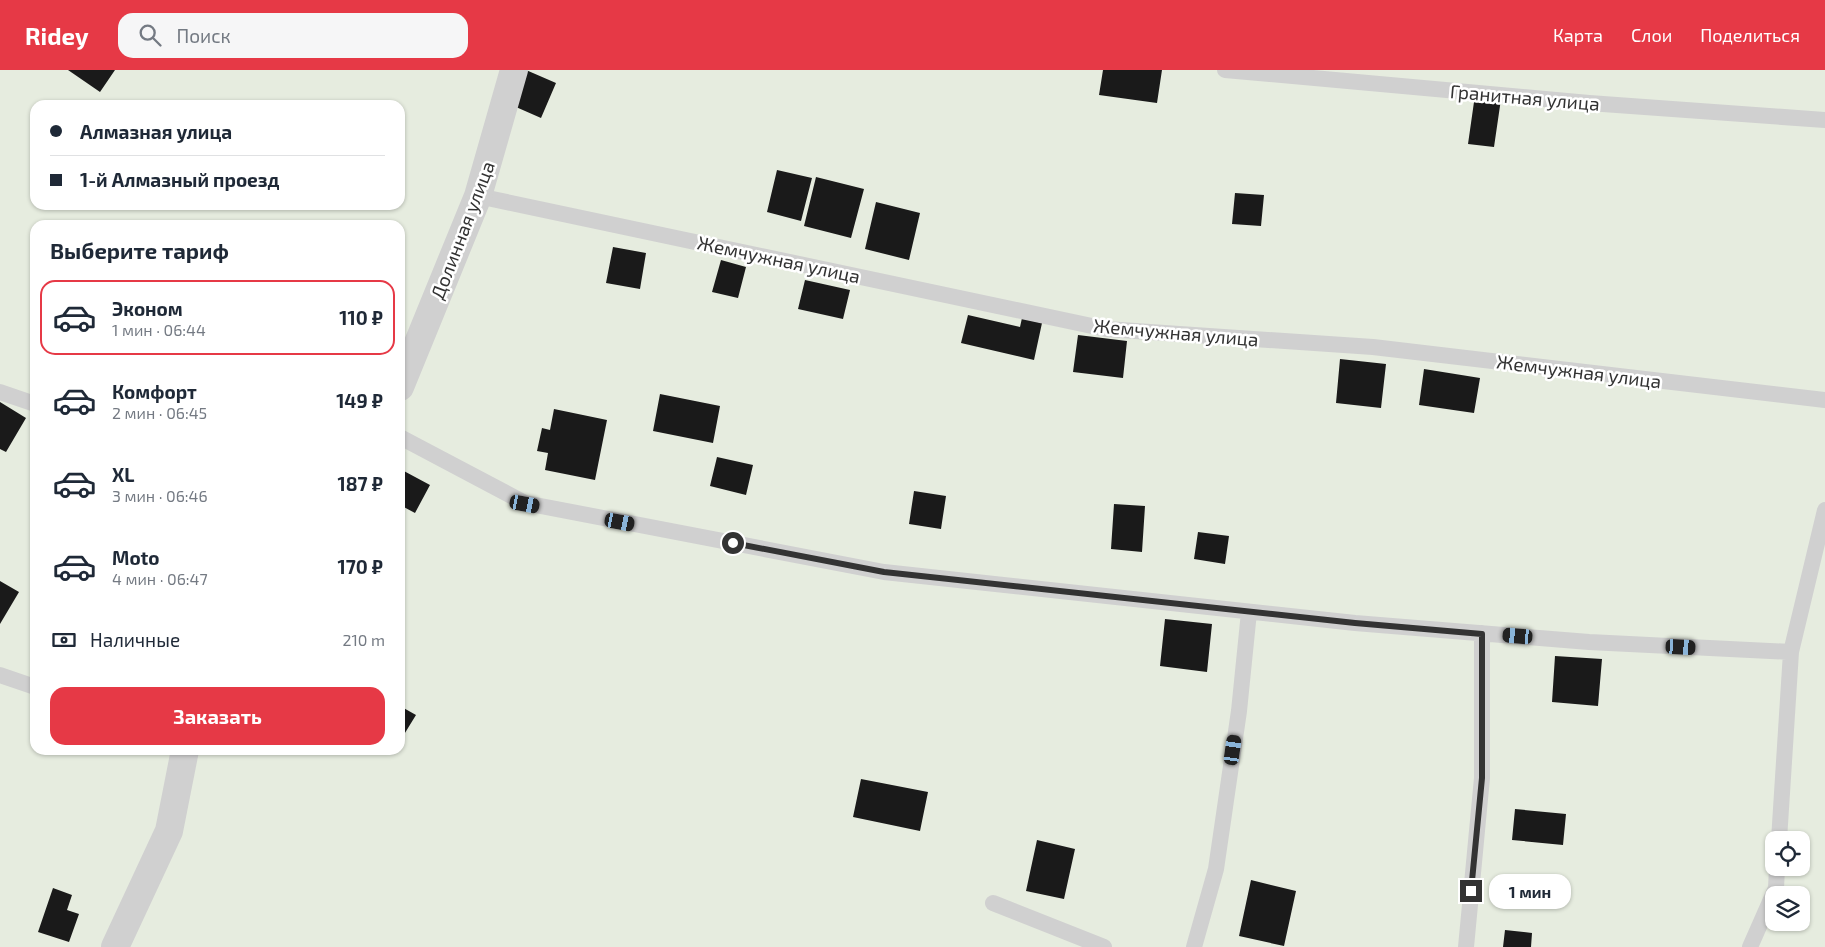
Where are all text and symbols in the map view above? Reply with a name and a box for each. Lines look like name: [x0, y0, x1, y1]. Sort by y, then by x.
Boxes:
search box: [118, 13, 468, 58]
text: Ridey: [25, 21, 88, 50]
icon: search: [136, 21, 164, 49]
text: Поиск: [176, 24, 231, 47]
text: Карта: [1553, 24, 1603, 46]
text: Слои: [1631, 24, 1672, 46]
text: Поделиться: [1700, 24, 1800, 46]
street label: Гранитная улица: [1449, 79, 1601, 116]
text: Алмазная улица: [80, 120, 232, 143]
street label: Долинная улица: [425, 158, 500, 303]
text: 1-й Алмазный проезд: [80, 168, 280, 191]
street label: Жемчужная улица: [695, 230, 863, 288]
text: Выберите тариф: [50, 237, 229, 263]
icon: car: [52, 295, 97, 340]
text: Эконом: [112, 297, 183, 320]
text: 110 ₽: [339, 306, 383, 329]
street label: Жемчужная улица: [1092, 313, 1260, 352]
text: 1 мин · 06:44: [112, 320, 206, 339]
street label: Жемчужная улица: [1495, 349, 1663, 394]
icon: car: [52, 378, 97, 423]
text: Комфорт: [112, 380, 197, 403]
text: 149 ₽: [336, 389, 383, 412]
text: 2 мин · 06:45: [112, 403, 207, 422]
icon: car: [52, 461, 97, 506]
text: XL: [112, 463, 134, 486]
text: 187 ₽: [338, 472, 383, 495]
text: 3 мин · 06:46: [112, 486, 208, 505]
car: [508, 494, 541, 514]
car: [603, 512, 636, 532]
route start: [722, 532, 744, 554]
icon: car: [52, 544, 97, 589]
text: Moto: [112, 546, 160, 569]
text: 170 ₽: [337, 555, 383, 578]
text: 4 мин · 06:47: [112, 569, 208, 588]
icon: cash: [50, 626, 78, 654]
car: [1502, 627, 1533, 645]
text: Наличные: [90, 628, 180, 651]
text: 210 m: [342, 630, 385, 649]
car: [1665, 639, 1696, 655]
button: Заказать: [50, 687, 385, 745]
car: [1223, 734, 1242, 766]
map controls: [1765, 831, 1810, 931]
button: locate: [1765, 831, 1810, 876]
callout: 1 мин: [1488, 874, 1571, 908]
route end: [1460, 880, 1482, 902]
text: 1 мин: [1509, 882, 1551, 901]
button: layers: [1765, 886, 1810, 931]

